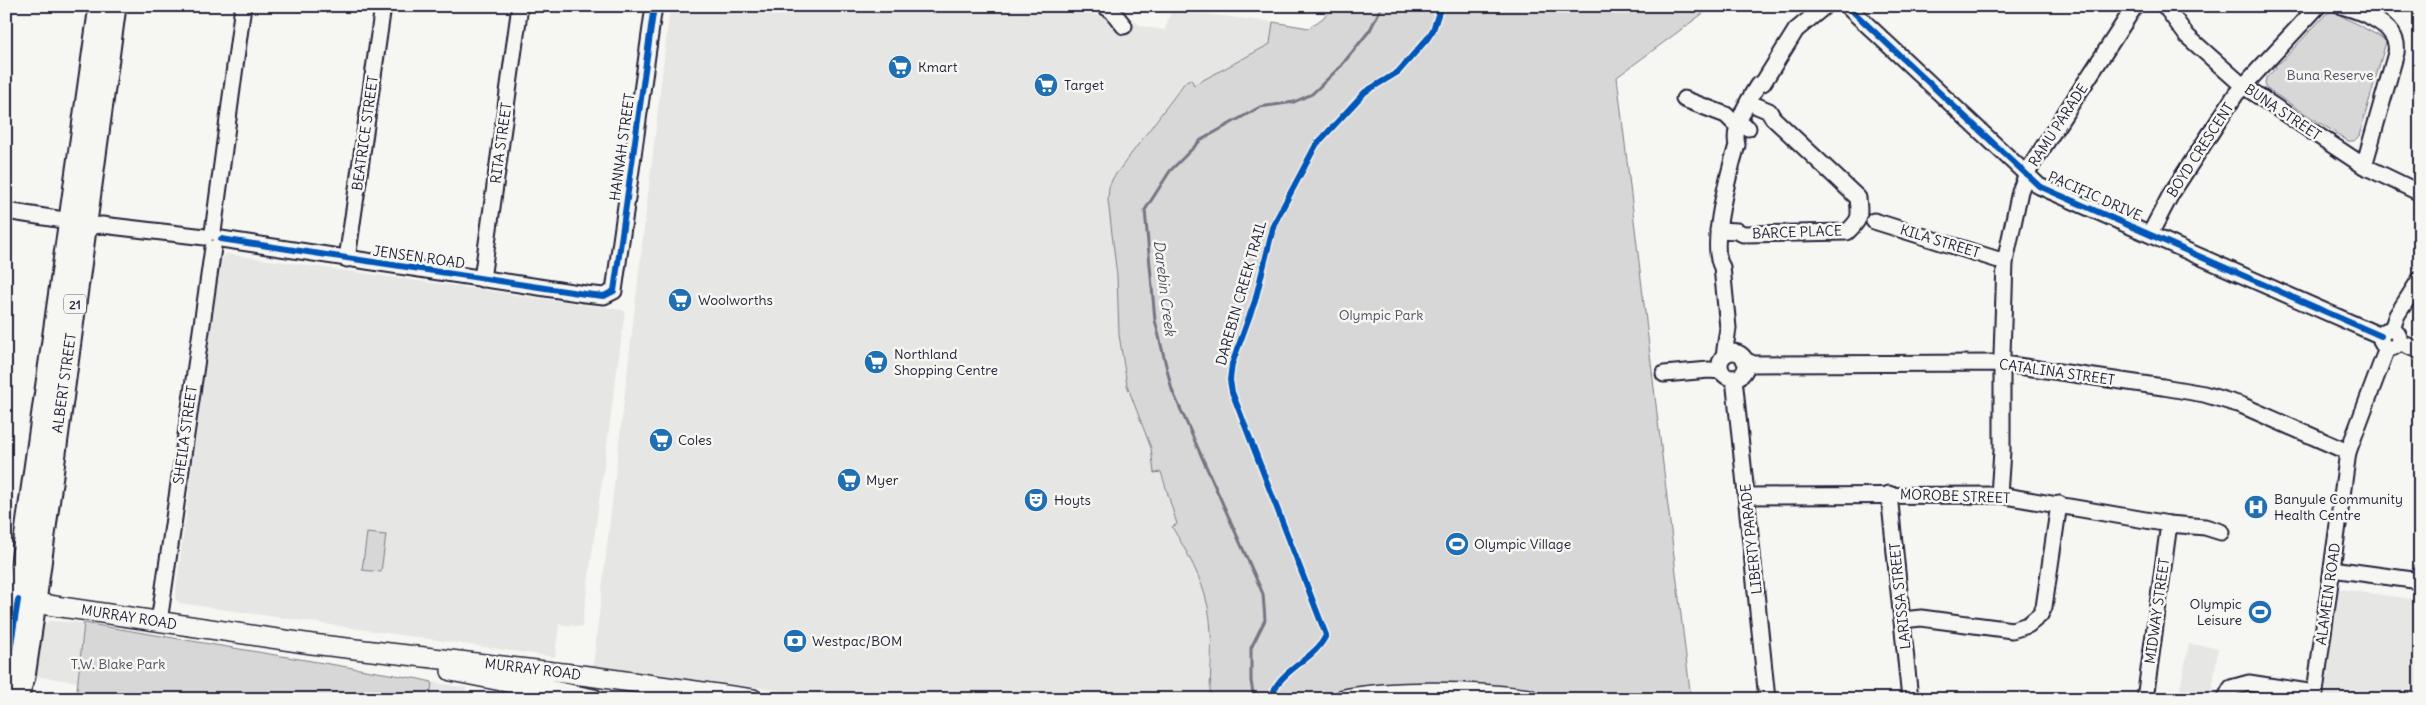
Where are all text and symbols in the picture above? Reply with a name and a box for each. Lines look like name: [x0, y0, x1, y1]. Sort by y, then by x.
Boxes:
supermarket icon: Kmart: [887, 54, 913, 80]
place label: Kmart: [918, 58, 958, 76]
park label: Buna Reserve: [2287, 66, 2373, 84]
supermarket icon: Target: [1033, 72, 1059, 98]
street label: BEATRICE STREET: [348, 74, 382, 192]
place label: Target: [1064, 76, 1104, 94]
street label: RAMU PARADE: [2025, 80, 2091, 170]
street label: BUNA STREET: [2241, 80, 2325, 144]
street label: HANNAH STREET: [606, 92, 638, 202]
street label: BOYD CRESCENT: [2163, 99, 2237, 201]
street label: RITA STREET: [486, 101, 516, 185]
street label: PACIFIC DRIVE: [2045, 167, 2145, 225]
street label: DAREBIN CREEK TRAIL: [1212, 218, 1270, 367]
street label: KILA STREET: [1898, 220, 1982, 262]
street label: BARCE PLACE: [1752, 221, 1842, 243]
water label: Darebin Creek: [1150, 239, 1180, 338]
street label: JENSEN ROAD: [372, 242, 466, 272]
supermarket icon: Woolworths: [667, 287, 693, 313]
place label: Woolworths: [698, 291, 773, 309]
road number: 21: [64, 294, 86, 314]
park label: Olympic Park: [1339, 306, 1423, 324]
street label: ALBERT STREET: [48, 332, 80, 434]
place label: Northland Shopping Centre: [894, 345, 998, 379]
supermarket icon: Northland Shopping Centre: [863, 349, 889, 375]
street label: CATALINA STREET: [1998, 355, 2116, 389]
street label: SHEILA STREET: [169, 384, 201, 486]
supermarket icon: Coles: [648, 427, 674, 453]
place label: Coles: [678, 431, 712, 449]
supermarket icon: Myer: [836, 467, 862, 493]
place label: Myer: [866, 471, 899, 489]
street label: LIBERTY PARADE: [1736, 483, 1766, 595]
street label: MOROBE STREET: [1900, 485, 2010, 507]
theatre icon: Hoyts: [1023, 487, 1049, 513]
place label: Banyule Community Health Centre: [2274, 490, 2403, 524]
place label: Hoyts: [1054, 491, 1091, 509]
hospital icon: Banyule Community Health Centre: [2243, 494, 2269, 520]
sports icon: Olympic Village: [1444, 531, 1470, 557]
place label: Olympic Village: [1474, 535, 1571, 553]
street label: LARISSA STREET: [1885, 542, 1915, 650]
street label: ALAMEIN ROAD: [2312, 542, 2344, 646]
street label: MIDWAY STREET: [2141, 557, 2173, 665]
place label: Olympic Leisure: [2190, 595, 2242, 629]
sports icon: Olympic Leisure: [2247, 599, 2273, 625]
street label: MURRAY ROAD: [80, 601, 178, 633]
bank icon: Westpac/BOM: [782, 628, 808, 654]
place label: Westpac/BOM: [812, 632, 902, 650]
street label: MURRAY ROAD: [484, 654, 582, 684]
park label: T.W. Blake Park: [71, 655, 165, 673]

